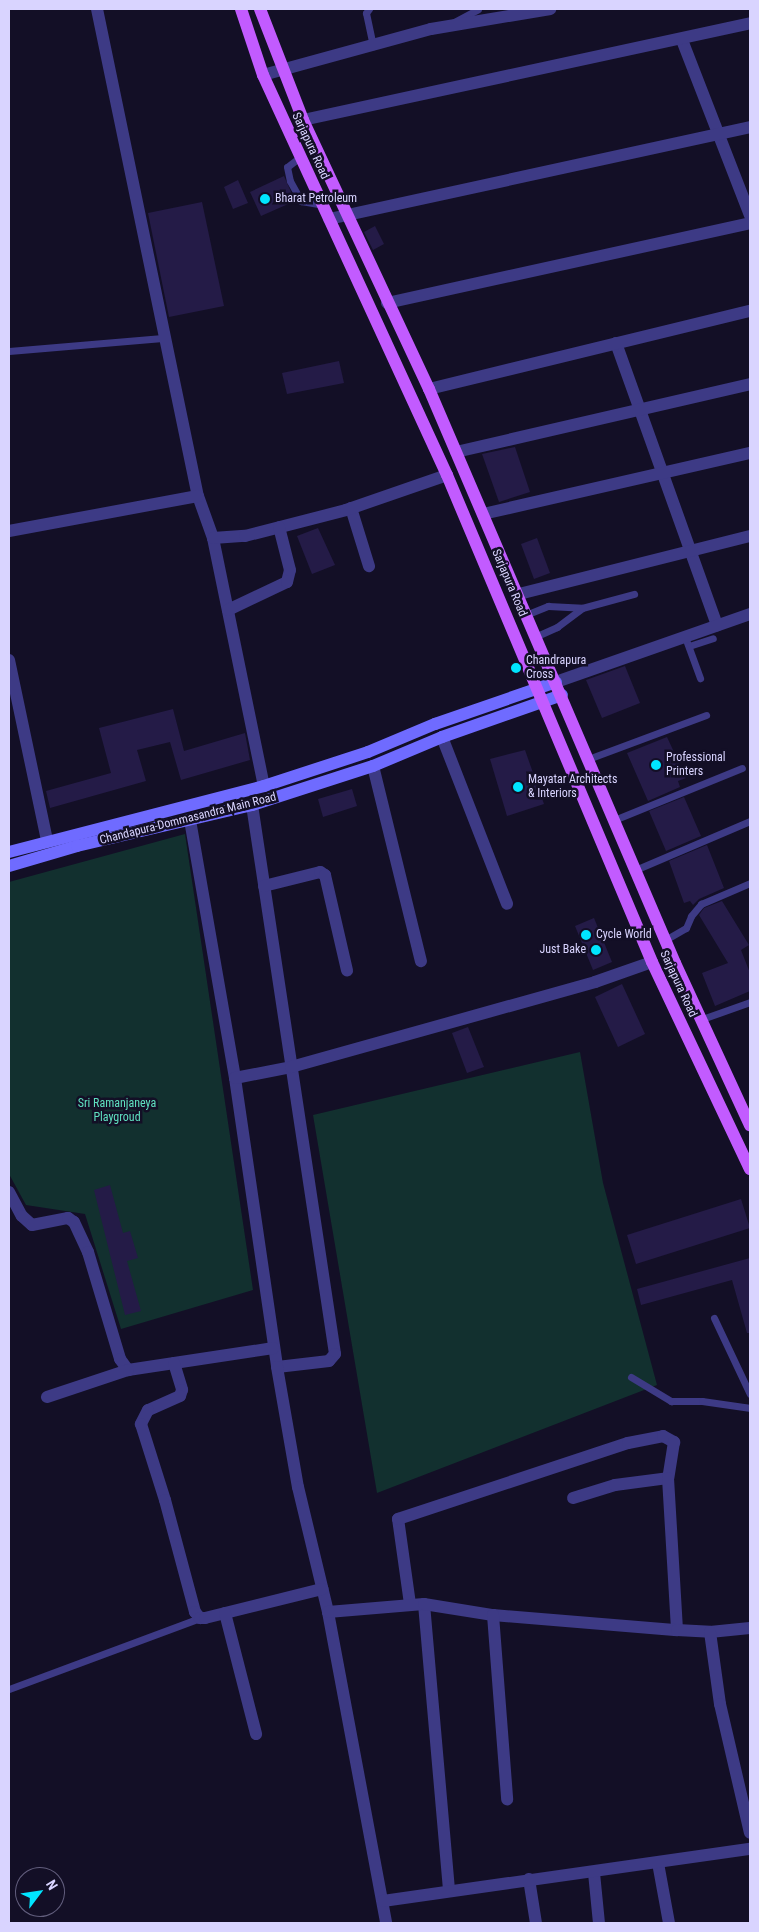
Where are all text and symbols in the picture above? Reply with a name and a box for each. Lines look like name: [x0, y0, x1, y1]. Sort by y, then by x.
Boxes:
street label: Sarjapura Road: [288, 110, 332, 182]
place label: Bharat Petroleum: [275, 192, 357, 206]
marker: Bharat Petroleum: [259, 193, 271, 205]
street label: Sarjapura Road: [488, 547, 530, 619]
place label: Chandrapura Cross: [526, 654, 586, 682]
marker: Chandrapura Cross: [510, 662, 522, 674]
place label: Professional Printers: [666, 751, 726, 779]
marker: Professional Printers: [650, 759, 662, 771]
place label: Mayatar Architects & Interiors: [528, 773, 617, 801]
marker: Mayatar Architects & Interiors: [512, 781, 524, 793]
street label: Chandapura-Dommasandra Main Road: [98, 790, 278, 848]
place label: Cycle World: [596, 928, 652, 942]
marker: Cycle World: [580, 929, 592, 941]
place label: Just Bake: [539, 943, 586, 957]
marker: Just Bake: [590, 944, 602, 956]
street label: Sarjapura Road: [656, 948, 700, 1020]
park label: Sri Ramanjaneya Playgroud: [78, 1097, 156, 1125]
north arrow: [15, 1867, 65, 1917]
text: N: [43, 1877, 61, 1893]

